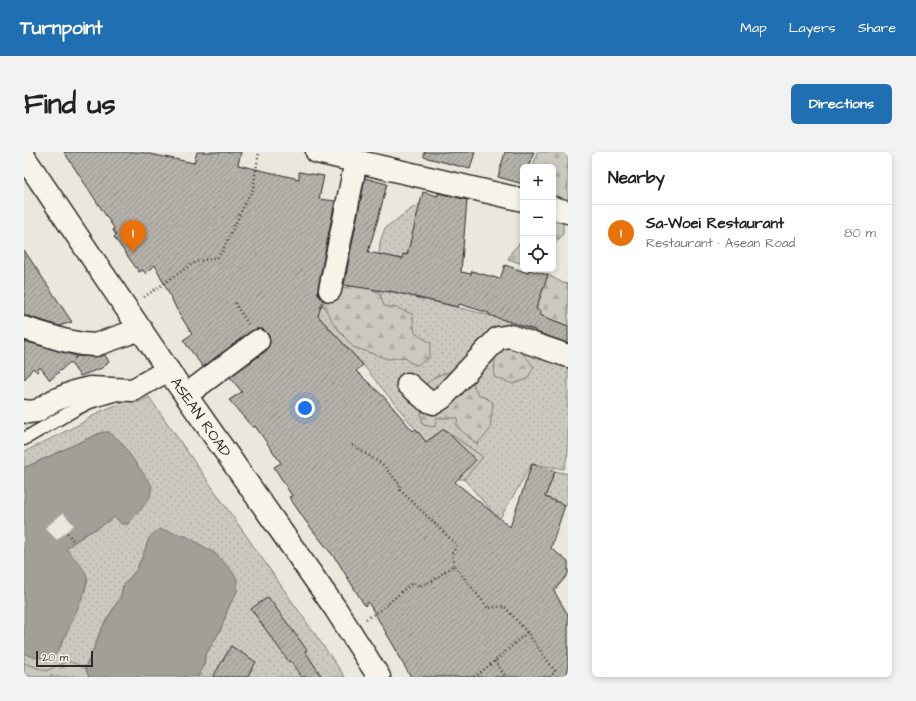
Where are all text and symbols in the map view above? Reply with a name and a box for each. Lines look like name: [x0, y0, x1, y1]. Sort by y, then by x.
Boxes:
text: Turnpoint: [20, 15, 103, 42]
text: Map: [740, 18, 767, 38]
text: Layers: [789, 18, 836, 38]
text: Share: [858, 18, 896, 38]
button: Directions: [791, 84, 892, 124]
text: Find us: [24, 85, 115, 124]
map controls: [520, 164, 556, 272]
button: +: [520, 164, 556, 200]
text: Nearby: [608, 166, 665, 190]
button: −: [520, 200, 556, 236]
text: Sa-Woei Restaurant: [646, 213, 784, 234]
pin: 1: [120, 220, 146, 253]
text: 1: [620, 224, 622, 242]
text: 80 m: [844, 224, 876, 242]
text: Restaurant · Asean Road: [646, 234, 795, 252]
button: locate: [520, 236, 556, 272]
street label: ASEAN ROAD: [165, 373, 236, 462]
your location: [295, 398, 315, 418]
scale bar: [36, 649, 93, 668]
text: 20 m: [42, 650, 68, 665]

